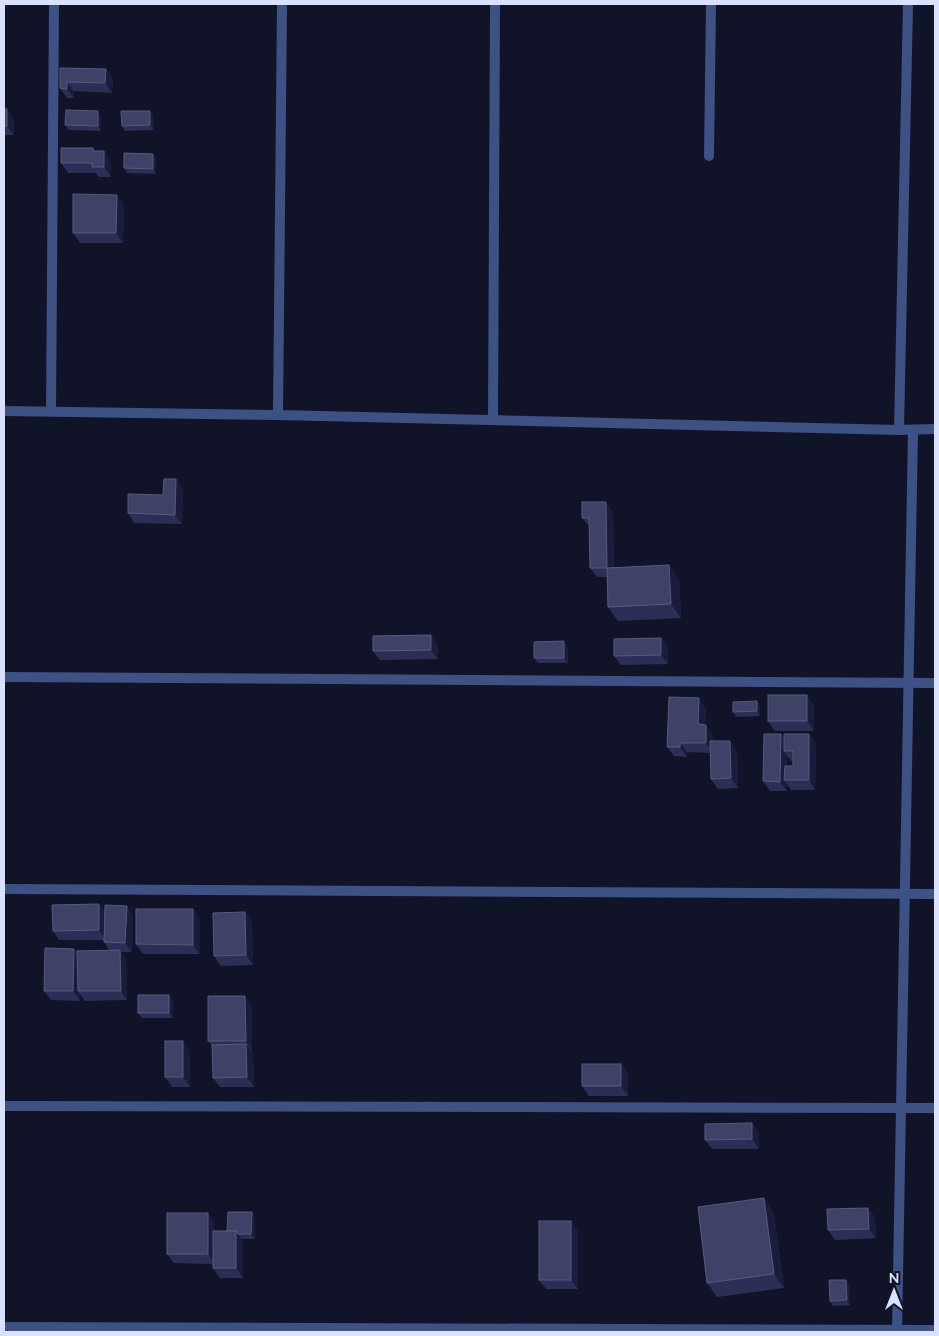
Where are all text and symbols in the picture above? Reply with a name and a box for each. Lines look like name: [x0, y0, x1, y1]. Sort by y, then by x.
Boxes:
north arrow: [869, 1266, 919, 1316]
text: N: [889, 1269, 899, 1287]

